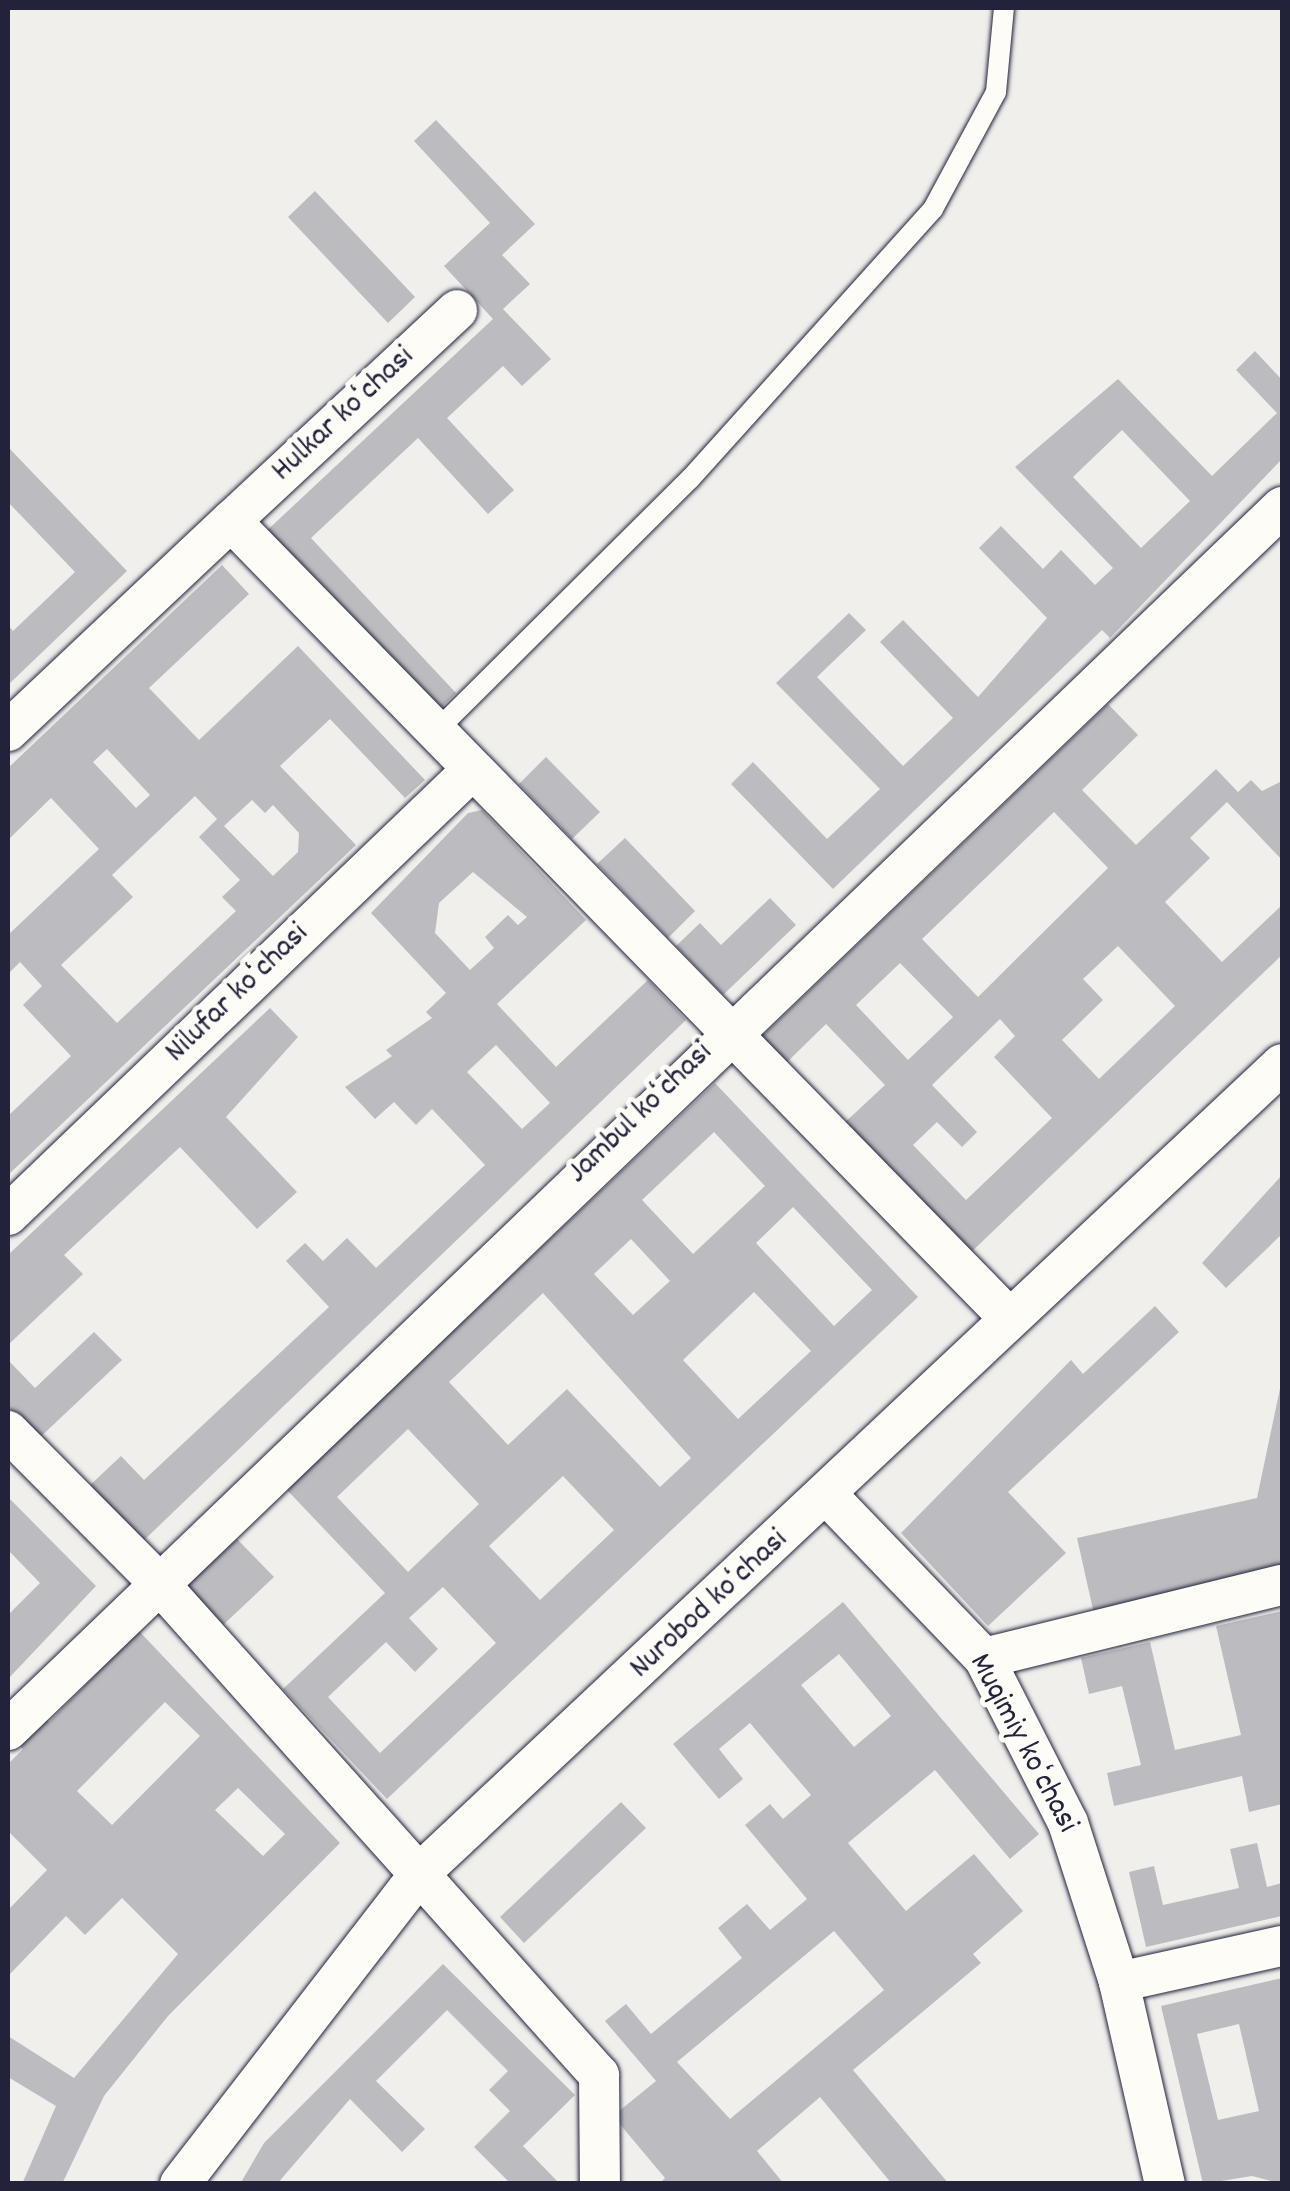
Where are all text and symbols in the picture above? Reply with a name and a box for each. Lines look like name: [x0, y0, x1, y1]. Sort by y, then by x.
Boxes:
street label: Hulkar koʻchasi: [265, 339, 423, 491]
street label: Nilufar koʻchasi: [158, 916, 318, 1072]
street label: Jambul koʻchasi: [560, 1035, 722, 1193]
street label: Nurobod koʻchasi: [623, 1522, 797, 1688]
street label: Muqimiy koʻchasi: [959, 1648, 1085, 1840]

